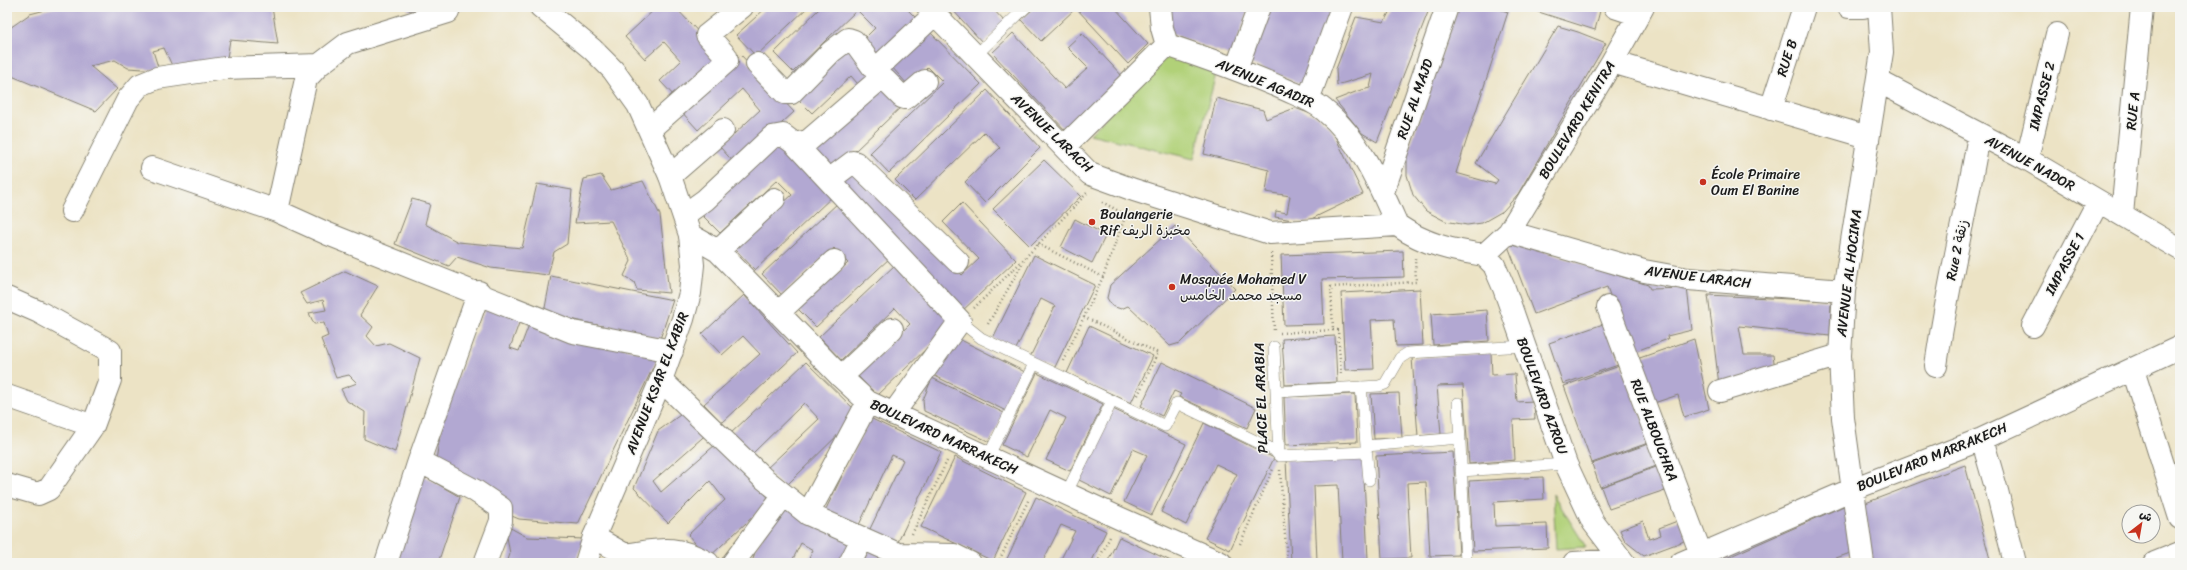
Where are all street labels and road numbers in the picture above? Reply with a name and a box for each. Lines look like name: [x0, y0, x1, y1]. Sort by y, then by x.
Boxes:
street label: RUE B: [1769, 36, 1805, 80]
street label: AVENUE AGADIR: [1211, 51, 1319, 115]
street label: RUE AL MAJD: [1390, 55, 1441, 143]
street label: BOULEVARD KENITRA: [1532, 56, 1622, 184]
street label: IMPASSE 2: [2021, 59, 2063, 134]
street label: AVENUE LARACH: [1004, 86, 1099, 179]
street label: RUE A: [2119, 91, 2147, 131]
street label: AVENUE NADOR: [1979, 127, 2080, 198]
street label: AVENUE AL HOCIMA: [1829, 208, 1869, 339]
street label: Rue 2 زنقة: [1938, 217, 1976, 283]
street label: IMPASSE 1: [2038, 228, 2092, 301]
street label: AVENUE LARACH: [1642, 258, 1753, 296]
street label: AVENUE KSAR EL KABIR: [618, 308, 696, 459]
street label: BOULEVARD AZROU: [1509, 334, 1575, 459]
street label: PLACE EL ARABIA: [1247, 342, 1275, 454]
street label: RUE ALBOUCHRA: [1623, 375, 1685, 485]
street label: BOULEVARD MARRAKECH: [866, 392, 1022, 482]
street label: BOULEVARD MARRAKECH: [1853, 415, 2011, 499]

